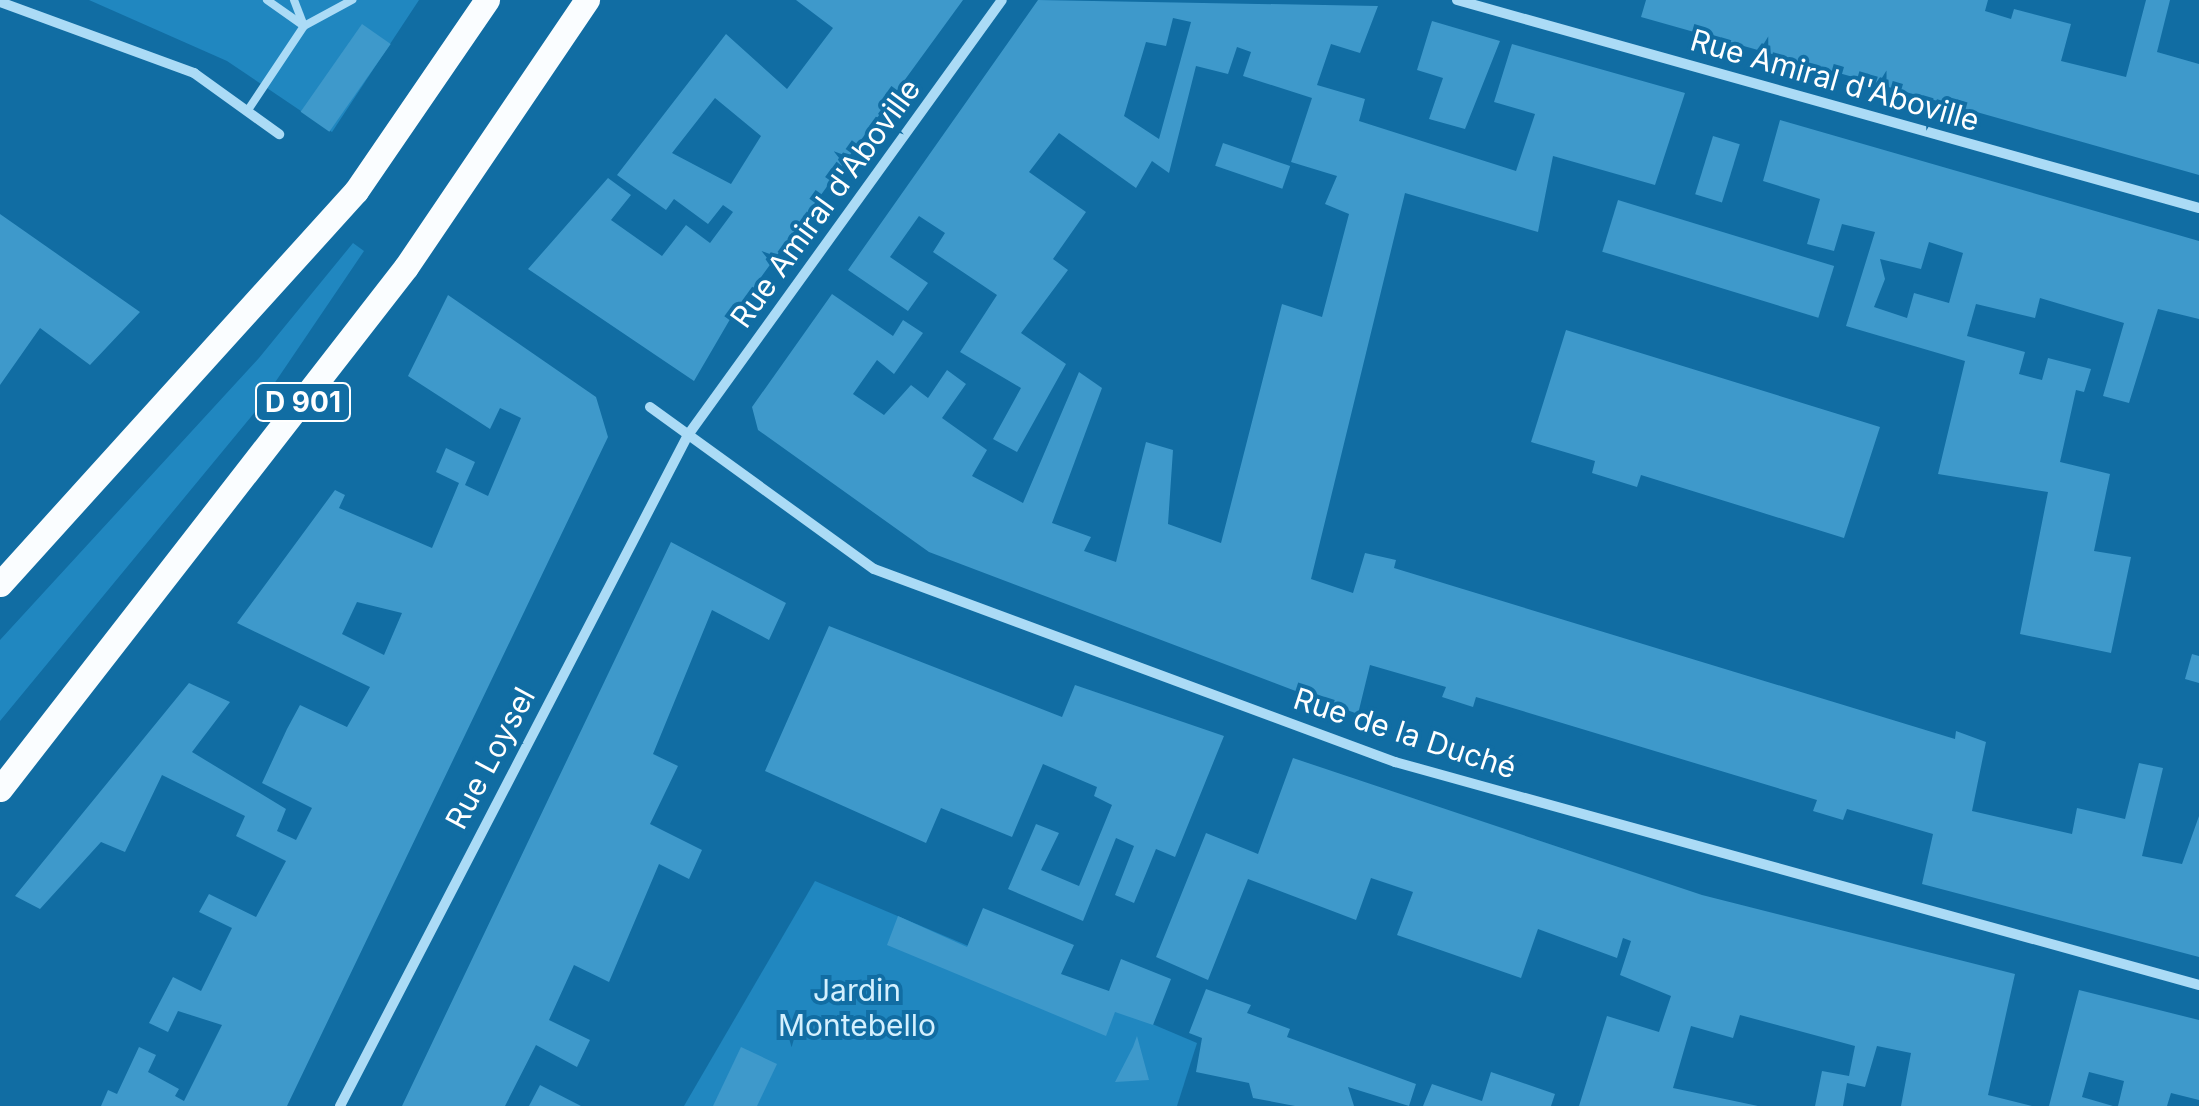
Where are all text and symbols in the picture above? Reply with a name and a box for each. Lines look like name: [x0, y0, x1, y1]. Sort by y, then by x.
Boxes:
street label: Rue Amiral d'Aboville: [1686, 22, 1984, 138]
street label: Rue Amiral d'Aboville: [723, 72, 927, 334]
road number: D 901: [253, 379, 353, 425]
street label: Rue de la Duché: [1289, 680, 1521, 786]
street label: Rue Loysel: [438, 681, 542, 835]
park label: Jardin Montebello: [778, 972, 936, 1042]

